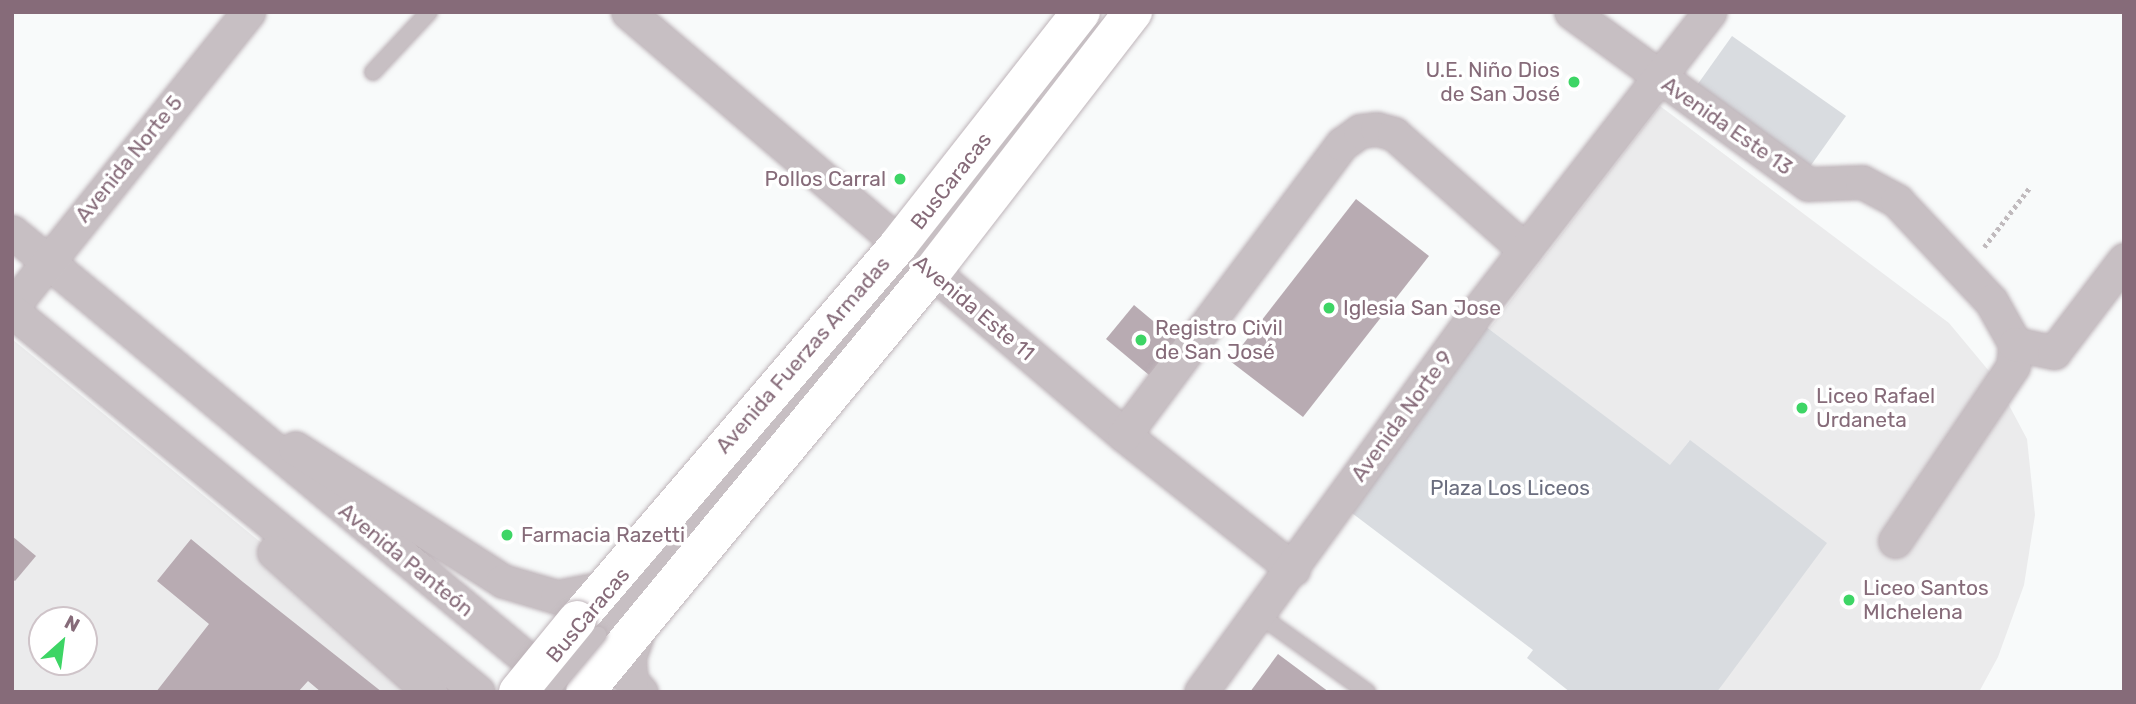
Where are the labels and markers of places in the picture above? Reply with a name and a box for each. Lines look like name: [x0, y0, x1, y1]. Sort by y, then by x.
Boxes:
place label: U.E. Niño Dios de San José: [1425, 57, 1560, 107]
marker: U.E. Niño Dios de San José: [1566, 74, 1582, 90]
place label: Pollos Carral: [764, 166, 886, 192]
marker: Pollos Carral: [892, 171, 908, 187]
place label: Iglesia San Jose: [1343, 295, 1501, 321]
marker: Iglesia San Jose: [1321, 300, 1337, 316]
place label: Registro Civil de San José: [1155, 315, 1283, 365]
marker: Registro Civil de San José: [1133, 332, 1149, 348]
place label: Liceo Rafael Urdaneta: [1816, 383, 1935, 433]
marker: Liceo Rafael Urdaneta: [1794, 400, 1810, 416]
place label: Farmacia Razetti: [521, 522, 685, 548]
marker: Farmacia Razetti: [499, 527, 515, 543]
place label: Liceo Santos MIchelena: [1863, 575, 1989, 625]
marker: Liceo Santos MIchelena: [1841, 592, 1857, 608]

